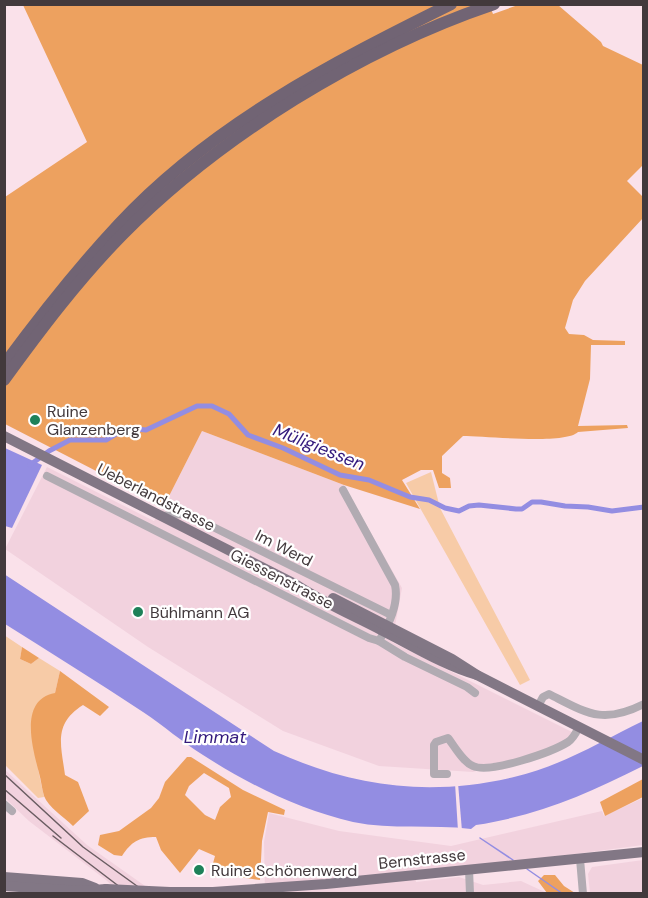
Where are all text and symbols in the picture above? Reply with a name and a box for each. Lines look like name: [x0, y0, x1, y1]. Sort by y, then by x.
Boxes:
place label: Ruine Glanzenberg: [47, 401, 140, 440]
marker: Ruine Glanzenberg: [28, 413, 42, 427]
water label: Müligiessen: [270, 418, 368, 476]
street label: Ueberlandstrasse: [93, 458, 219, 536]
street label: Im Werd: [252, 525, 316, 571]
street label: Giessenstrasse: [227, 544, 337, 614]
place label: Bühlmann AG: [150, 602, 249, 623]
marker: Bühlmann AG: [131, 605, 145, 619]
water label: Limmat: [184, 725, 247, 749]
street label: Bernstrasse: [377, 844, 467, 874]
place label: Ruine Schönenwerd: [211, 860, 357, 881]
marker: Ruine Schönenwerd: [192, 863, 206, 877]

